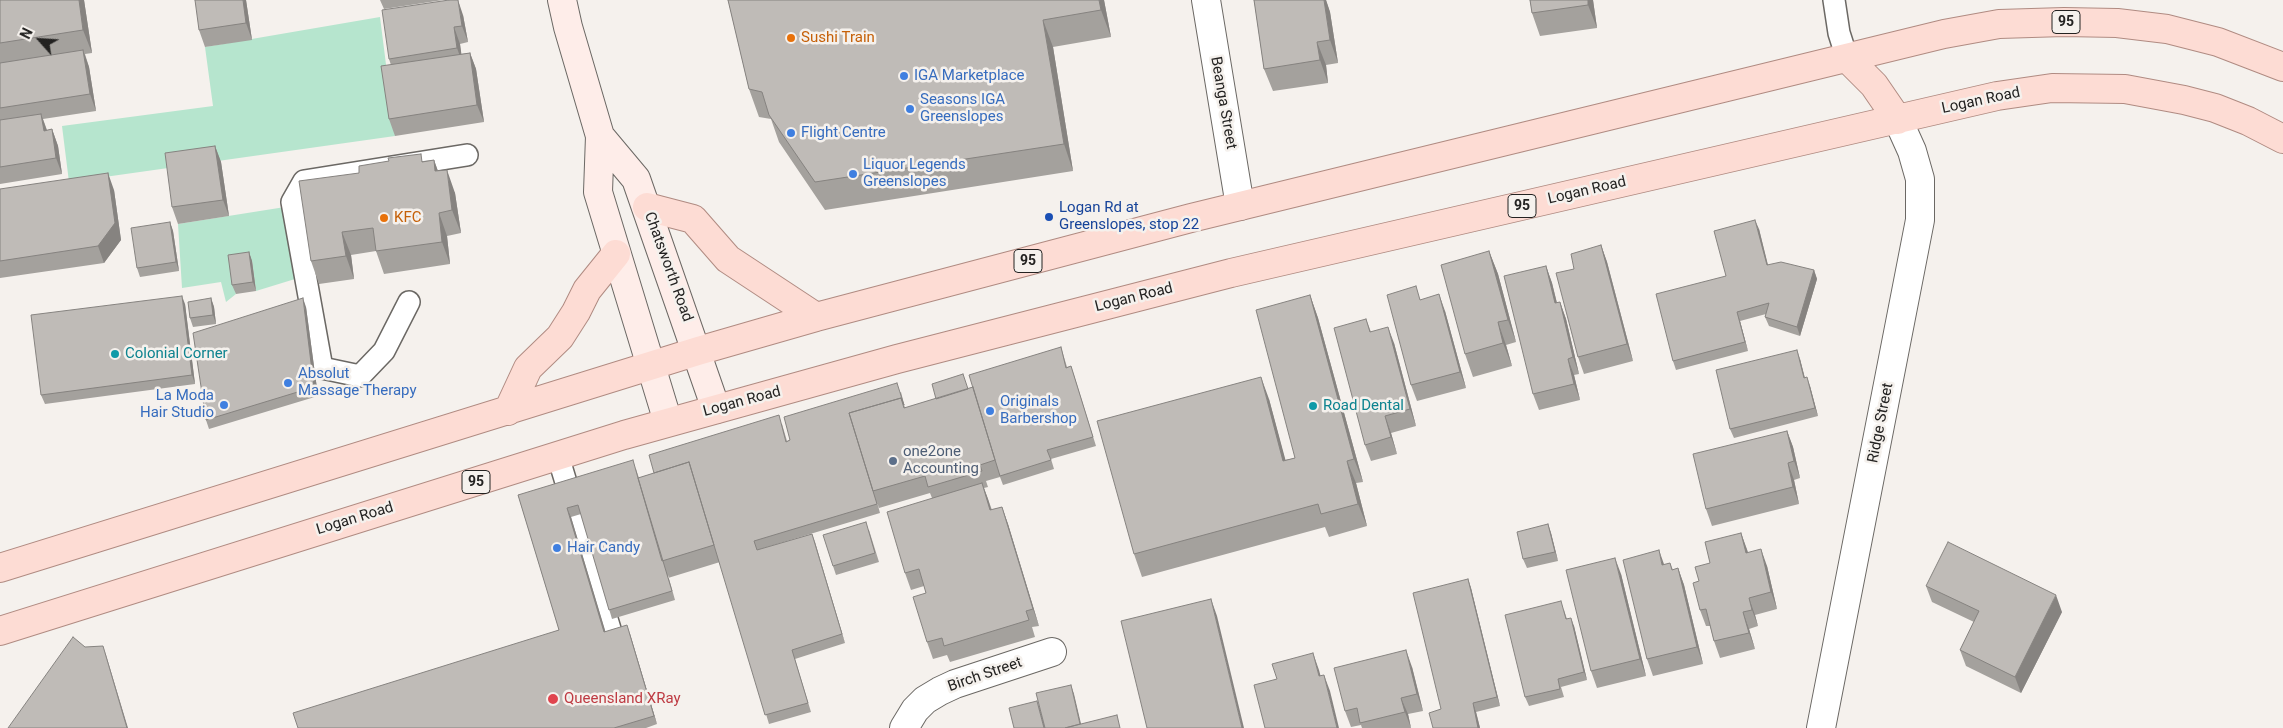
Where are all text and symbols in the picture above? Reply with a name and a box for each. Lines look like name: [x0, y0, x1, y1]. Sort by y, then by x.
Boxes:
road number: 95: [2052, 11, 2080, 34]
north arrow: [15, 15, 65, 65]
text: N: [17, 25, 36, 41]
place label: Sushi Train: [801, 29, 875, 47]
marker: Sushi Train: [785, 32, 797, 44]
street label: Beanga Street: [1206, 55, 1240, 151]
place label: IGA Marketplace: [914, 67, 1024, 85]
marker: IGA Marketplace: [898, 70, 910, 82]
street label: Logan Road: [1940, 84, 2022, 118]
place label: Seasons IGA Greenslopes: [920, 91, 1005, 126]
marker: Seasons IGA Greenslopes: [904, 103, 916, 115]
place label: Flight Centre: [801, 124, 886, 142]
marker: Flight Centre: [785, 127, 797, 139]
place label: Liquor Legends Greenslopes: [863, 156, 966, 191]
marker: Liquor Legends Greenslopes: [847, 168, 859, 180]
street label: Logan Road: [1546, 173, 1628, 209]
road number: 95: [1508, 195, 1536, 218]
place label: Logan Rd at Greenslopes, stop 22: [1059, 199, 1199, 234]
place label: KFC: [394, 209, 421, 227]
street label: Chatsworth Road: [640, 210, 696, 324]
marker: Logan Rd at Greenslopes, stop 22: [1043, 211, 1055, 223]
marker: KFC: [378, 212, 390, 224]
road number: 95: [1014, 250, 1042, 272]
street label: Logan Road: [1093, 280, 1175, 316]
place label: Colonial Corner: [125, 345, 228, 363]
marker: Colonial Corner: [109, 348, 121, 360]
place label: Absolut Massage Therapy: [298, 365, 417, 400]
marker: Absolut Massage Therapy: [282, 377, 294, 389]
street label: Ridge Street: [1864, 382, 1898, 464]
street label: Logan Road: [701, 383, 783, 421]
place label: La Moda Hair Studio: [140, 387, 214, 422]
place label: Originals Barbershop: [1000, 393, 1077, 428]
place label: Road Dental: [1323, 397, 1404, 415]
marker: La Moda Hair Studio: [218, 399, 230, 411]
marker: Road Dental: [1307, 400, 1319, 412]
marker: Originals Barbershop: [984, 405, 996, 417]
place label: one2one Accounting: [903, 443, 979, 478]
marker: one2one Accounting: [887, 455, 899, 467]
road number: 95: [462, 471, 490, 494]
street label: Logan Road: [314, 499, 396, 539]
place label: Hair Candy: [567, 539, 640, 557]
marker: Hair Candy: [551, 542, 563, 554]
street label: Birch Street: [946, 654, 1024, 696]
place label: Queensland XRay: [564, 690, 681, 708]
marker: Queensland XRay: [546, 692, 560, 706]

